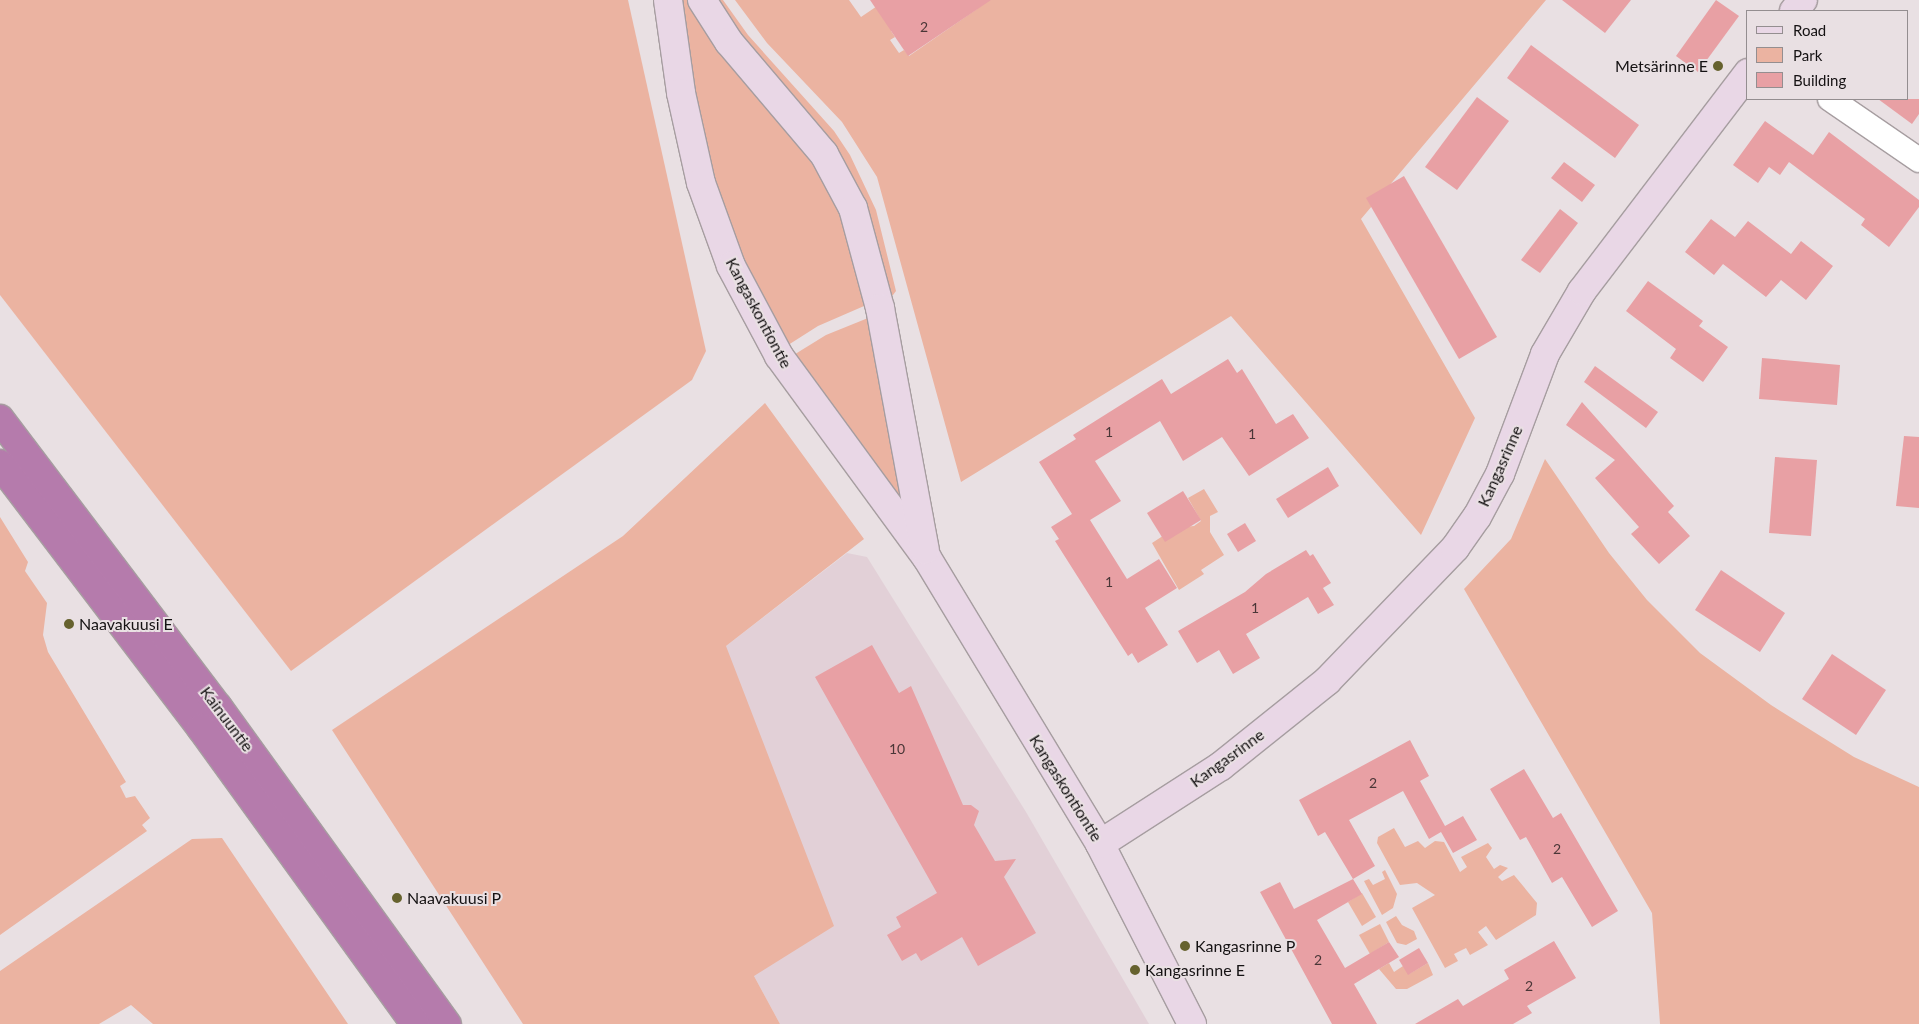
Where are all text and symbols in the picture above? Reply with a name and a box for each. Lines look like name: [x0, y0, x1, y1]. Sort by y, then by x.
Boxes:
legend: [1746, 10, 1909, 100]
house number: 2: [920, 19, 928, 35]
text: Road: [1793, 21, 1826, 39]
text: Park: [1793, 46, 1822, 64]
place label: Metsärinne E: [1615, 56, 1708, 76]
marker: Metsärinne E: [1712, 60, 1724, 72]
text: Building: [1793, 71, 1846, 89]
street label: Kangaskontiontie: [722, 255, 796, 371]
street label: Kangasrinne: [1474, 423, 1526, 509]
house number: 1: [1105, 424, 1113, 440]
house number: 1: [1248, 426, 1256, 442]
house number: 1: [1105, 574, 1113, 590]
house number: 1: [1251, 600, 1259, 616]
place label: Naavakuusi E: [79, 614, 173, 634]
marker: Naavakuusi E: [63, 618, 75, 630]
street label: Kainuuntie: [196, 683, 258, 755]
street label: Kangasrinne: [1186, 725, 1268, 791]
street label: Kangaskontiontie: [1025, 731, 1107, 845]
house number: 10: [889, 741, 905, 757]
house number: 2: [1369, 775, 1377, 791]
house number: 2: [1553, 841, 1561, 857]
place label: Naavakuusi P: [407, 888, 501, 908]
marker: Naavakuusi P: [391, 892, 403, 904]
place label: Kangasrinne P: [1195, 936, 1295, 956]
marker: Kangasrinne P: [1179, 940, 1191, 952]
house number: 2: [1314, 952, 1322, 968]
place label: Kangasrinne E: [1145, 960, 1245, 980]
marker: Kangasrinne E: [1129, 964, 1141, 976]
house number: 2: [1525, 978, 1533, 994]

